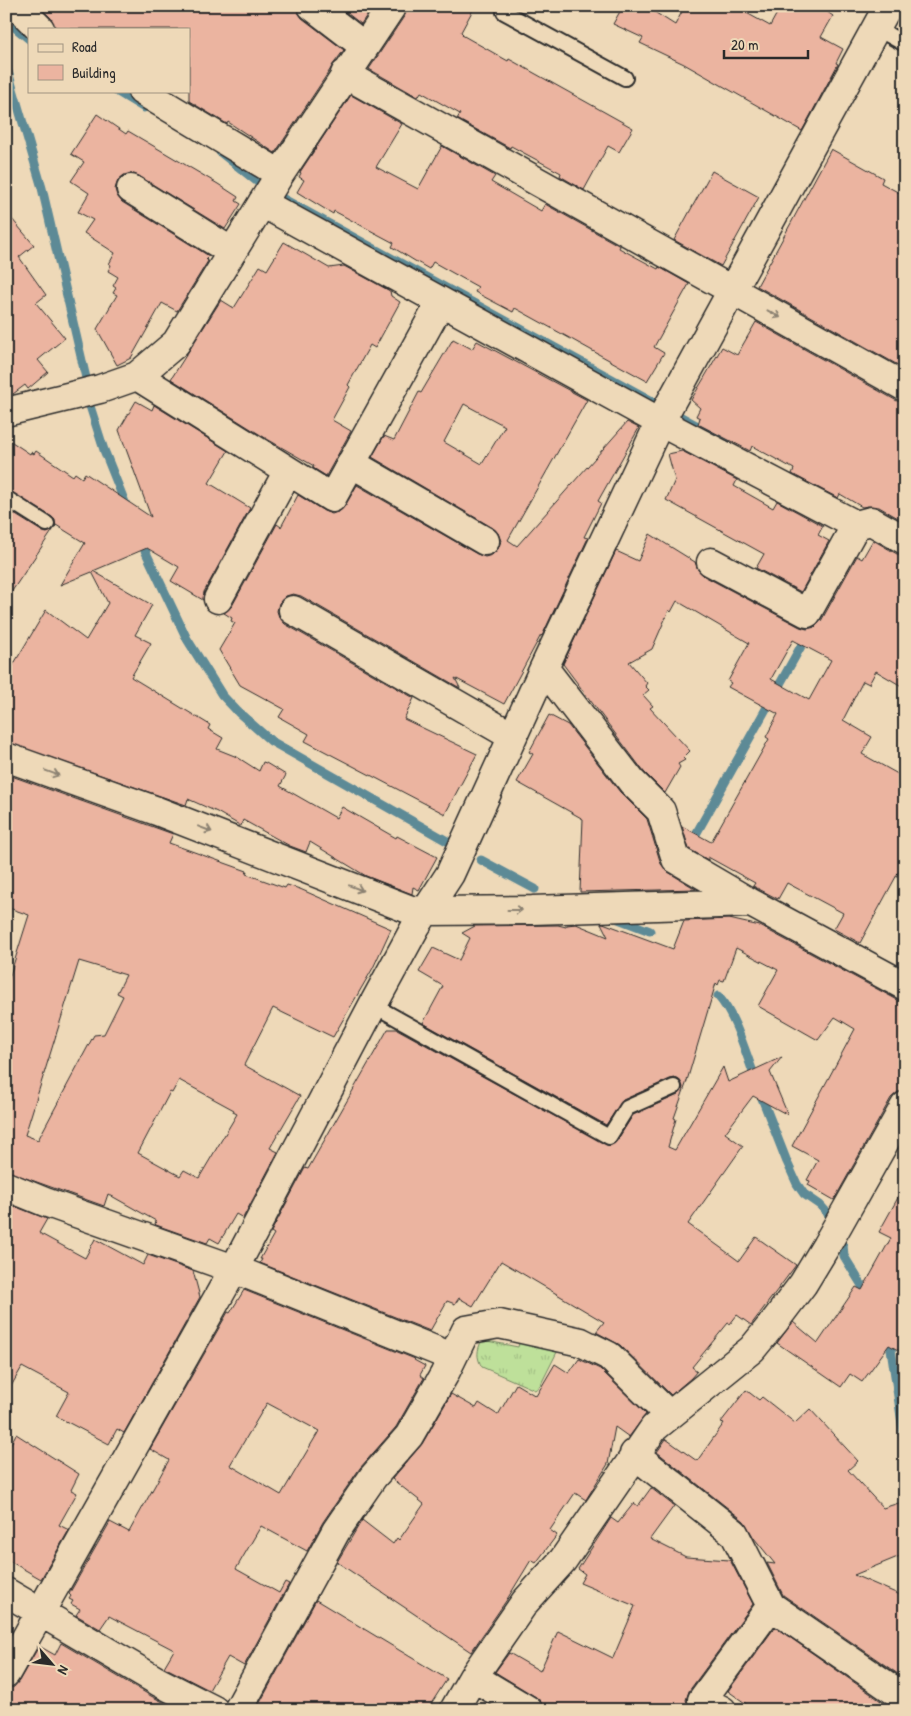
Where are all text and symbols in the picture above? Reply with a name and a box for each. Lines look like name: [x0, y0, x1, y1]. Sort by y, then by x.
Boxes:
legend: [28, 28, 190, 92]
scale bar: [724, 28, 807, 60]
text: 20 m: [731, 34, 758, 55]
text: Road: [72, 36, 97, 57]
text: Building: [72, 62, 116, 83]
one-way arrow: [766, 309, 781, 319]
one-way arrow: [44, 769, 59, 778]
one-way arrow: [197, 825, 212, 834]
one-way arrow: [348, 884, 363, 893]
one-way arrow: [506, 905, 522, 915]
north arrow: [28, 1638, 78, 1688]
text: N: [54, 1663, 74, 1679]

